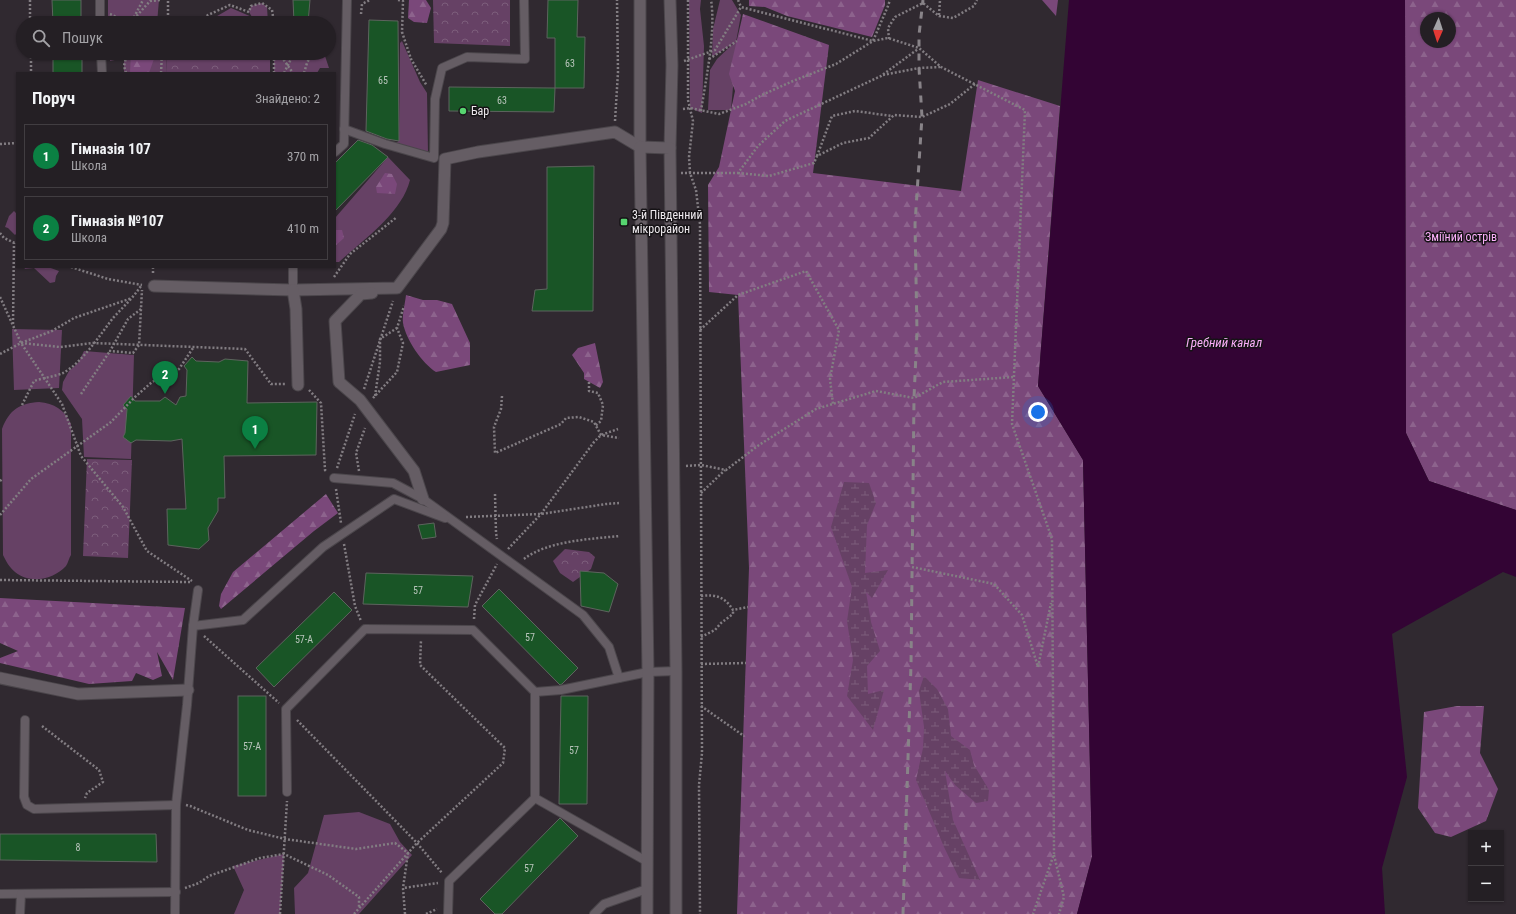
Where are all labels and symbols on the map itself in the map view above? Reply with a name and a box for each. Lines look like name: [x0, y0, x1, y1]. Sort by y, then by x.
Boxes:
north arrow: [1420, 12, 1456, 48]
house number: 63: [565, 58, 575, 69]
house number: 65: [378, 75, 388, 86]
house number: 63: [497, 95, 507, 106]
place label: Бар: [471, 104, 489, 118]
marker: Бар: [458, 106, 468, 116]
place label: 3-й Південний мікрорайон: [632, 208, 703, 236]
marker: 3-й Південний мікрорайон: [619, 217, 629, 227]
park label: Зміїний острів: [1425, 230, 1497, 244]
water label: Гребний канал: [1186, 335, 1263, 350]
pin: 2: [152, 361, 178, 394]
your location: [1028, 402, 1048, 422]
pin: 1: [242, 416, 268, 449]
house number: 57: [413, 585, 423, 596]
house number: 57: [525, 632, 535, 643]
house number: 57-А: [295, 634, 313, 645]
house number: 57-А: [243, 741, 261, 752]
house number: 57: [569, 745, 579, 756]
house number: 8: [76, 842, 81, 853]
house number: 57: [524, 863, 534, 874]

